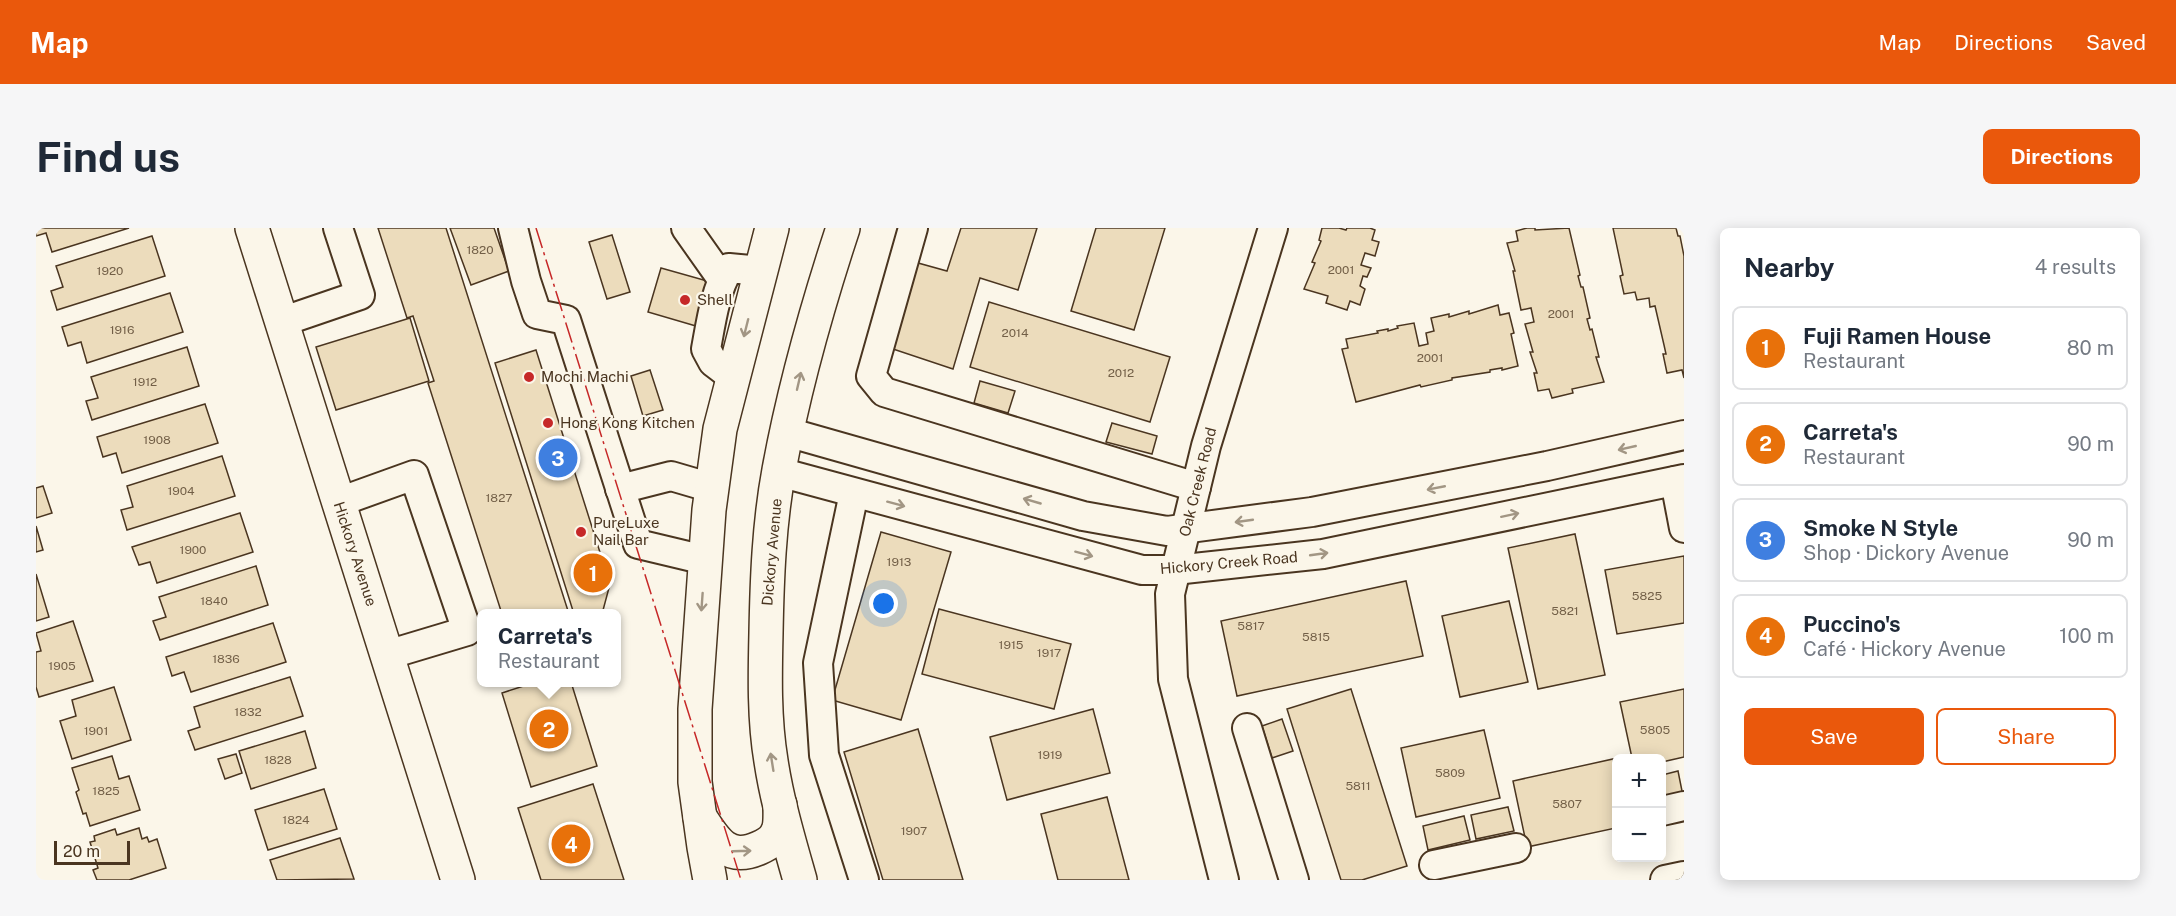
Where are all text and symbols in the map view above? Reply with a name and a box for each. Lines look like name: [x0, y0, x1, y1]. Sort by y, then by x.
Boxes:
text: Map: [30, 26, 89, 59]
text: Map: [1879, 30, 1921, 55]
text: Directions: [1954, 30, 2053, 55]
text: Saved: [2086, 30, 2146, 55]
button: Directions: [1983, 129, 2140, 184]
text: Find us: [36, 132, 180, 181]
house number: 1820: [466, 243, 494, 257]
text: Nearby: [1744, 252, 1834, 283]
text: 4 results: [2035, 255, 2116, 279]
house number: 2001: [1328, 263, 1354, 277]
house number: 1920: [97, 264, 123, 278]
place label: Shell: [697, 291, 733, 308]
marker: Shell: [678, 293, 692, 307]
house number: 2001: [1548, 307, 1574, 321]
one-way arrow: [740, 318, 752, 337]
house number: 1916: [110, 323, 134, 337]
text: Fuji Ramen House: [1803, 323, 1991, 349]
house number: 2014: [1002, 326, 1029, 340]
text: 1: [1761, 336, 1770, 360]
text: 80 m: [2067, 336, 2114, 360]
text: Restaurant: [1803, 349, 1905, 373]
house number: 2001: [1417, 351, 1443, 365]
house number: 2012: [1108, 366, 1134, 380]
place label: Mochi Machi: [541, 368, 629, 385]
marker: Mochi Machi: [522, 370, 536, 384]
one-way arrow: [794, 372, 806, 391]
house number: 1912: [133, 375, 157, 389]
place label: Hong Kong Kitchen: [560, 414, 695, 431]
marker: Hong Kong Kitchen: [541, 416, 555, 430]
text: Carreta's: [1803, 419, 1898, 445]
street label: Oak Creek Road: [1176, 426, 1219, 538]
text: 2: [1759, 432, 1772, 456]
text: 90 m: [2067, 432, 2114, 456]
house number: 1908: [143, 433, 171, 447]
pin: 3: [538, 436, 578, 480]
one-way arrow: [1618, 442, 1637, 454]
text: Restaurant: [1803, 445, 1905, 469]
one-way arrow: [1427, 483, 1446, 494]
house number: 1904: [167, 484, 195, 498]
house number: 1827: [485, 491, 513, 505]
one-way arrow: [1023, 495, 1042, 506]
street label: Dickory Avenue: [758, 497, 785, 606]
street label: Hickory Avenue: [331, 499, 380, 608]
one-way arrow: [886, 499, 905, 510]
one-way arrow: [1499, 509, 1519, 520]
place label: PureLuxe Nail Bar: [593, 514, 660, 548]
text: Smoke N Style: [1803, 515, 1958, 541]
one-way arrow: [1235, 516, 1254, 527]
marker: PureLuxe Nail Bar: [574, 525, 588, 539]
text: 3: [1759, 528, 1772, 552]
text: 90 m: [2067, 528, 2114, 552]
text: Shop · Dickory Avenue: [1803, 541, 2009, 565]
house number: 1900: [180, 543, 206, 557]
street label: Hickory Creek Road: [1159, 548, 1299, 577]
one-way arrow: [1075, 549, 1094, 561]
one-way arrow: [1308, 549, 1328, 560]
pin: 1: [574, 550, 612, 596]
house number: 1913: [887, 555, 911, 569]
your location: [869, 589, 898, 618]
house number: 5825: [1632, 589, 1662, 603]
one-way arrow: [697, 592, 708, 612]
house number: 1840: [200, 594, 228, 608]
house number: 5821: [1551, 604, 1579, 618]
popup: [477, 609, 621, 687]
text: Puccino's: [1803, 611, 1901, 637]
house number: 5817: [1237, 619, 1265, 633]
text: Carreta's: [498, 623, 593, 649]
text: 4: [1759, 624, 1772, 648]
text: 100 m: [2059, 624, 2114, 648]
house number: 5815: [1302, 630, 1330, 644]
text: Café · Hickory Avenue: [1803, 637, 2006, 661]
house number: 1915: [999, 638, 1024, 652]
house number: 1917: [1037, 646, 1061, 660]
text: Restaurant: [498, 649, 600, 673]
house number: 1836: [212, 652, 240, 666]
house number: 1905: [48, 659, 76, 673]
house number: 1832: [234, 705, 262, 719]
pin: 2: [530, 706, 568, 752]
button: Save: [1744, 708, 1924, 765]
button: Share: [1936, 708, 2116, 765]
house number: 5805: [1640, 723, 1671, 737]
house number: 1901: [84, 724, 108, 738]
house number: 1919: [1038, 748, 1062, 762]
house number: 1828: [264, 753, 292, 767]
one-way arrow: [766, 753, 777, 772]
map controls: [1612, 754, 1666, 862]
button: +: [1612, 754, 1666, 808]
house number: 5809: [1435, 766, 1465, 780]
house number: 5811: [1345, 779, 1371, 793]
house number: 1825: [92, 784, 120, 798]
house number: 5807: [1552, 797, 1582, 811]
button: −: [1612, 808, 1666, 862]
house number: 1824: [282, 813, 310, 827]
pin: 4: [552, 822, 590, 866]
house number: 1907: [901, 824, 927, 838]
scale bar: [54, 838, 130, 866]
text: 20 m: [63, 842, 100, 861]
one-way arrow: [732, 846, 751, 857]

